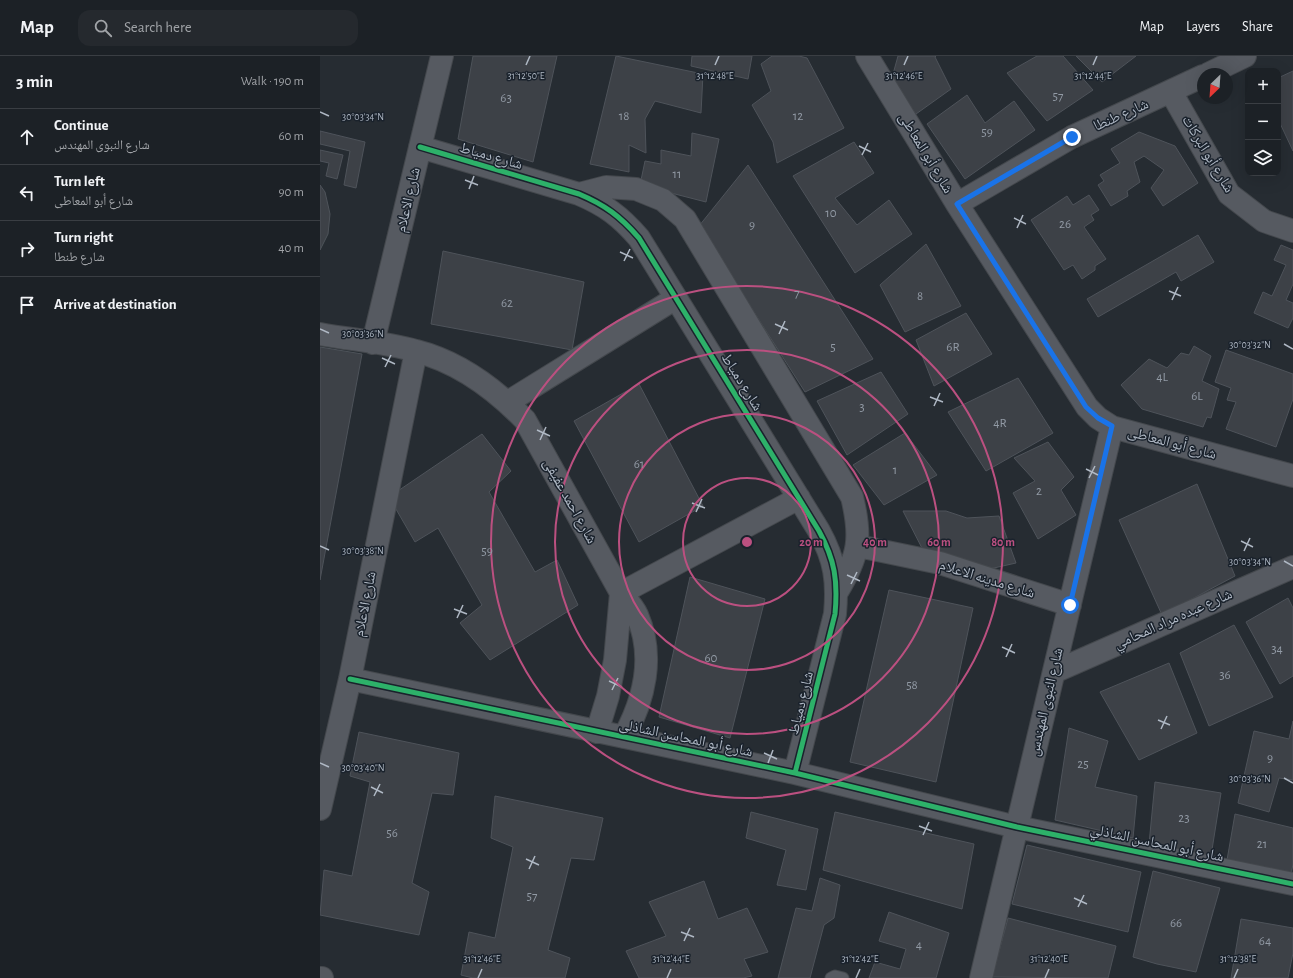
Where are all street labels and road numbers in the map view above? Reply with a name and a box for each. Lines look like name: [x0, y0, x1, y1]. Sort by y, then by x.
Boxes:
street label: شارع طنطا: [1091, 96, 1152, 136]
street label: شارع أبو المعاطى: [894, 109, 958, 197]
street label: شارع أبو البركات: [1177, 112, 1238, 196]
street label: شارع دمياط: [457, 140, 524, 174]
street label: شارع الاعلام: [393, 166, 425, 234]
street label: شارع دمياط: [717, 351, 766, 415]
street label: شارع أبو المعاطى: [1125, 422, 1219, 464]
street label: شارع احمد عفيفى: [539, 456, 600, 547]
street label: شارع مدينه الاعلام: [937, 557, 1037, 603]
street label: شارع الاعلام: [351, 570, 381, 638]
street label: شارع عبده مراد المحامي: [1112, 586, 1236, 655]
street label: شارع النبوى المهندس: [1026, 646, 1068, 758]
street label: شارع دمياط: [786, 670, 818, 737]
street label: شارع أبو المحاسن الشاذلى: [617, 715, 755, 761]
street label: شارع أبو المحاسن الشاذلي: [1088, 820, 1226, 868]

